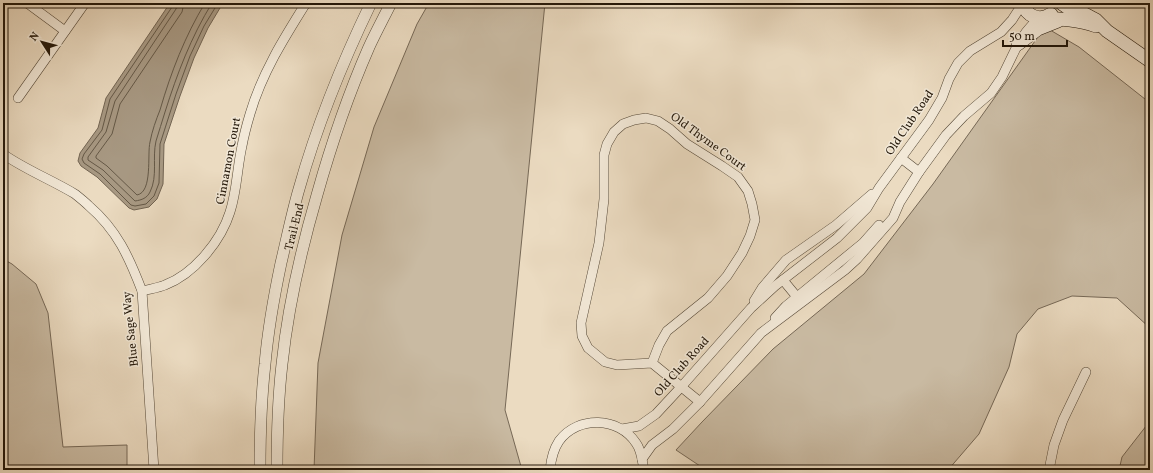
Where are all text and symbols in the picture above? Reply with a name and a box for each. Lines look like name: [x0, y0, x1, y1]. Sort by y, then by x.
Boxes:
north arrow: [22, 22, 62, 62]
scale bar: [1003, 22, 1067, 48]
text: N: [27, 29, 44, 45]
text: 50 m: [1009, 29, 1035, 45]
street label: Old Club Road: [882, 87, 938, 159]
street label: Old Thyme Court: [667, 109, 749, 175]
street label: Cinnamon Court: [213, 116, 245, 206]
street label: Trail End: [281, 201, 309, 252]
street label: Blue Sage Way: [119, 290, 143, 367]
street label: Old Club Road: [651, 333, 713, 401]

